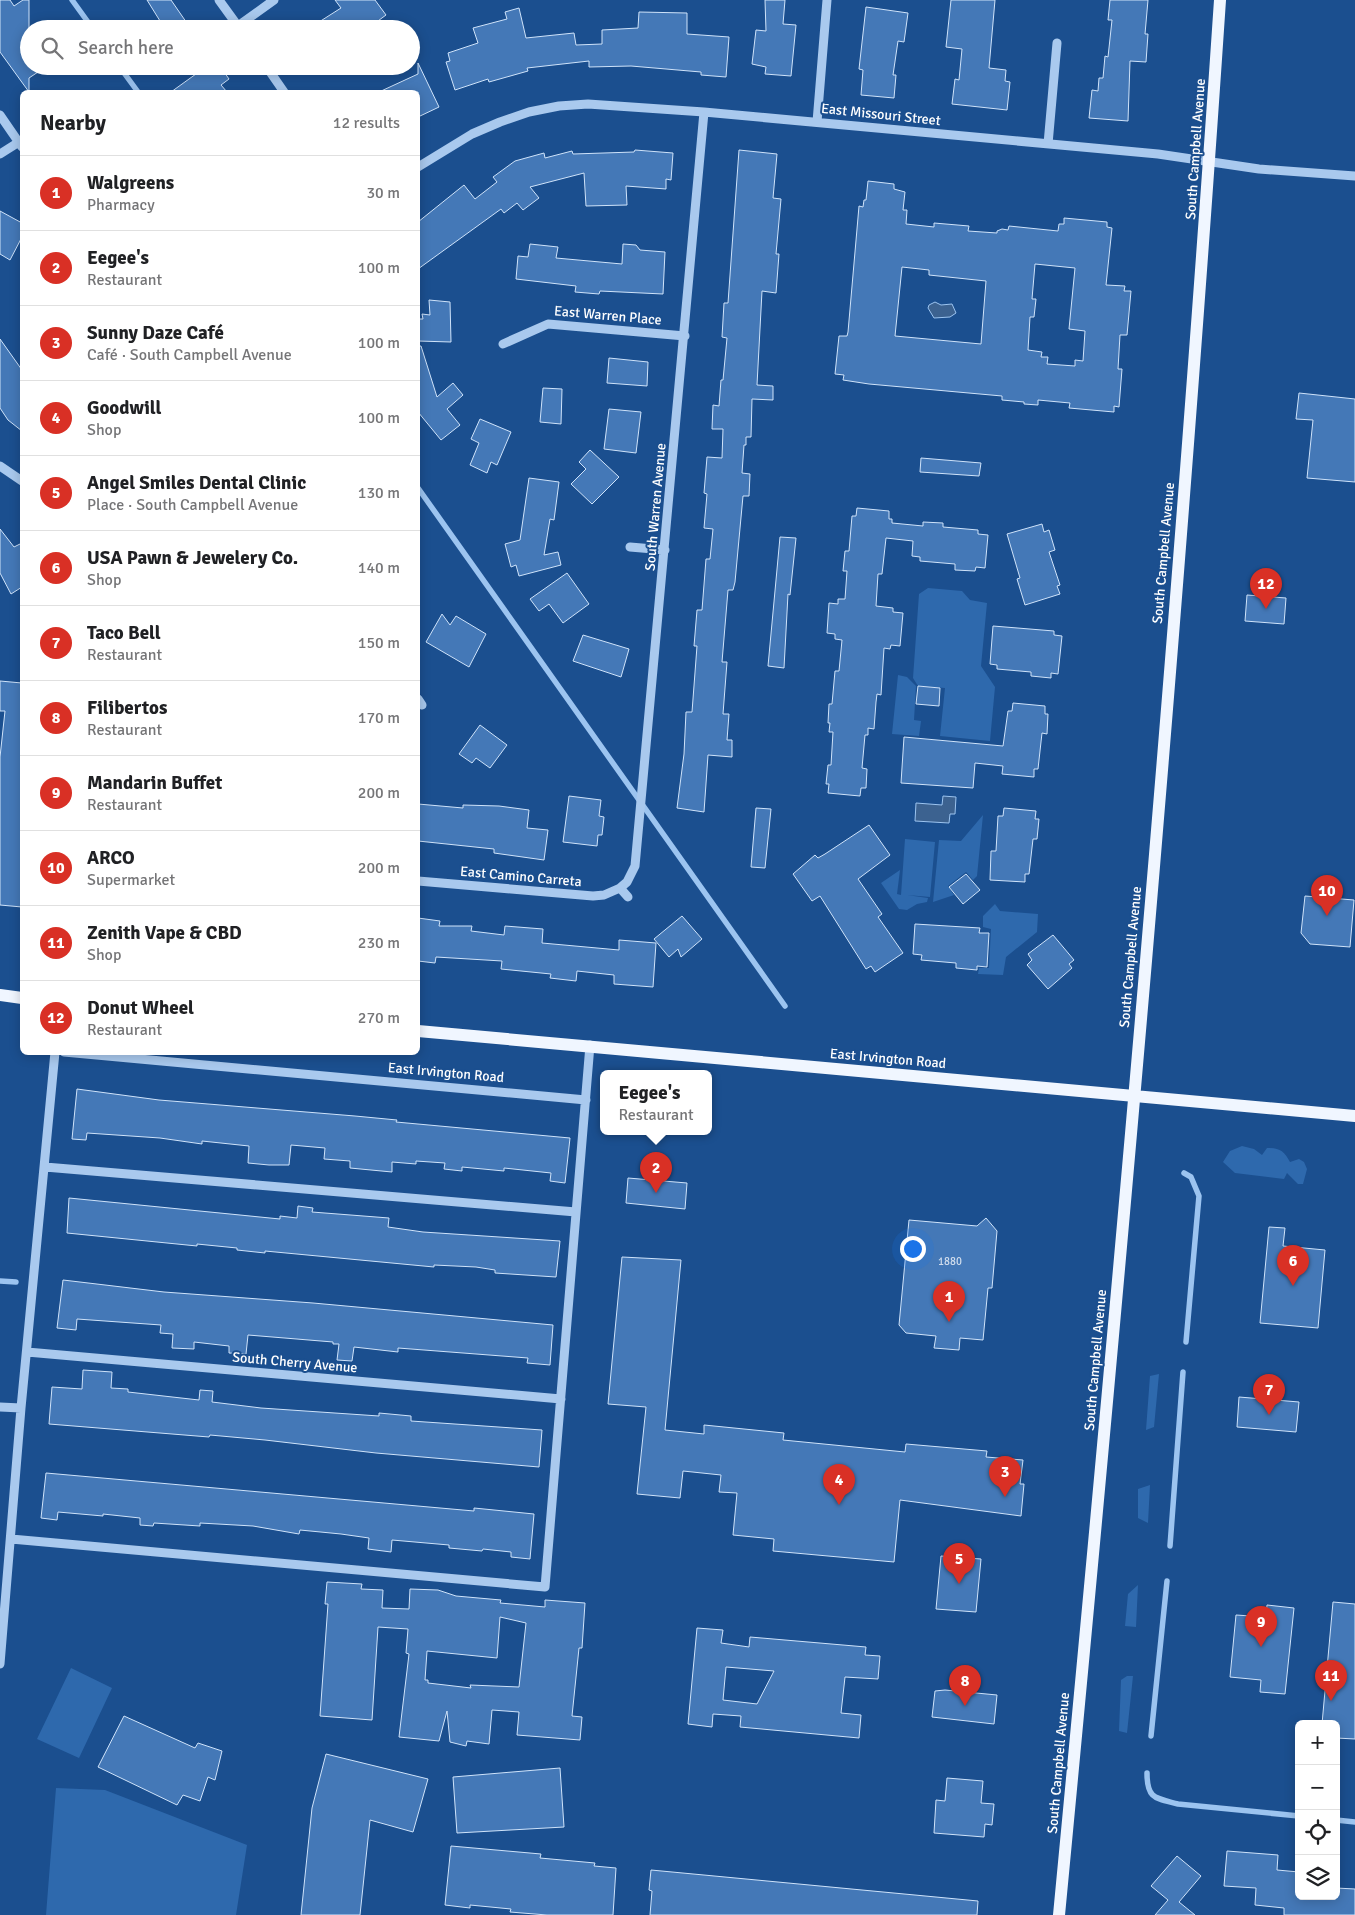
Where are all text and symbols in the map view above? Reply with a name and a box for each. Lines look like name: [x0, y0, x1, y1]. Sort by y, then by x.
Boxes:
search box: [20, 20, 420, 75]
icon: search: [38, 34, 66, 62]
text: Search here: [78, 36, 174, 60]
street label: South Campbell Avenue: [1182, 78, 1209, 220]
street label: East Missouri Street: [820, 100, 942, 129]
text: Nearby: [40, 110, 106, 136]
text: 12 results: [333, 113, 400, 133]
text: Walgreens: [87, 171, 174, 195]
text: 1: [52, 183, 60, 203]
text: 30 m: [366, 183, 400, 203]
text: Pharmacy: [87, 195, 155, 215]
text: Eegee's: [87, 246, 149, 270]
text: 2: [52, 258, 60, 278]
text: 100 m: [358, 258, 400, 278]
text: Restaurant: [87, 270, 162, 290]
street label: East Warren Place: [553, 302, 662, 329]
text: Sunny Daze Café: [87, 321, 224, 345]
text: 3: [52, 333, 60, 353]
text: 100 m: [358, 333, 400, 353]
text: Café · South Campbell Avenue: [87, 345, 292, 365]
text: Goodwill: [87, 396, 162, 420]
text: 4: [52, 408, 60, 428]
text: 100 m: [358, 408, 400, 428]
text: Shop: [87, 420, 121, 440]
street label: South Warren Avenue: [641, 442, 670, 572]
text: Angel Smiles Dental Clinic: [87, 471, 306, 495]
street label: South Campbell Avenue: [1149, 482, 1178, 624]
text: 5: [52, 483, 60, 503]
text: 130 m: [358, 483, 400, 503]
text: Place · South Campbell Avenue: [87, 495, 298, 515]
text: USA Pawn & Jewelery Co.: [87, 546, 298, 570]
text: 6: [52, 558, 60, 578]
text: 140 m: [358, 558, 400, 578]
pin: 12: [1250, 568, 1282, 609]
text: Shop: [87, 570, 121, 590]
text: Taco Bell: [87, 621, 161, 645]
text: 7: [52, 633, 60, 653]
text: 150 m: [358, 633, 400, 653]
text: Restaurant: [87, 645, 162, 665]
text: Filibertos: [87, 696, 167, 720]
text: 8: [52, 708, 60, 728]
text: 170 m: [358, 708, 400, 728]
text: Restaurant: [87, 720, 162, 740]
text: Mandarin Buffet: [87, 771, 222, 795]
text: 9: [52, 783, 60, 803]
text: 200 m: [358, 783, 400, 803]
text: Restaurant: [87, 795, 162, 815]
text: ARCO: [87, 846, 135, 870]
text: 10: [47, 858, 65, 878]
text: 200 m: [358, 858, 400, 878]
street label: East Camino Carreta: [459, 863, 582, 890]
text: Supermarket: [87, 870, 175, 890]
pin: 10: [1311, 875, 1343, 916]
street label: South Campbell Avenue: [1116, 886, 1145, 1028]
text: Zenith Vape & CBD: [87, 921, 242, 945]
text: 11: [47, 933, 65, 953]
text: 230 m: [358, 933, 400, 953]
text: Shop: [87, 945, 121, 965]
text: Donut Wheel: [87, 996, 194, 1020]
text: 12: [47, 1008, 65, 1028]
text: 270 m: [358, 1008, 400, 1028]
text: Restaurant: [87, 1020, 162, 1040]
street label: East Irvington Road: [829, 1045, 947, 1072]
street label: East Irvington Road: [387, 1059, 505, 1086]
popup: [600, 1070, 712, 1135]
text: Eegee's: [618, 1081, 680, 1105]
text: Restaurant: [618, 1105, 694, 1125]
pin: 2: [640, 1152, 672, 1193]
your location: [900, 1236, 926, 1262]
pin: 6: [1277, 1245, 1309, 1286]
house number: 1880: [938, 1255, 962, 1268]
pin: 1: [933, 1281, 965, 1322]
street label: South Campbell Avenue: [1081, 1289, 1110, 1431]
street label: South Cherry Avenue: [232, 1349, 358, 1376]
pin: 7: [1253, 1374, 1285, 1415]
pin: 3: [989, 1456, 1021, 1497]
pin: 4: [823, 1464, 855, 1505]
pin: 5: [943, 1543, 975, 1584]
pin: 9: [1245, 1606, 1277, 1647]
pin: 11: [1315, 1660, 1347, 1701]
pin: 8: [949, 1665, 981, 1706]
street label: South Campbell Avenue: [1044, 1692, 1073, 1834]
map controls: [1295, 1720, 1340, 1900]
button: +: [1295, 1720, 1340, 1765]
button: −: [1295, 1765, 1340, 1810]
button: locate: [1295, 1810, 1340, 1855]
button: layers: [1295, 1855, 1340, 1900]

